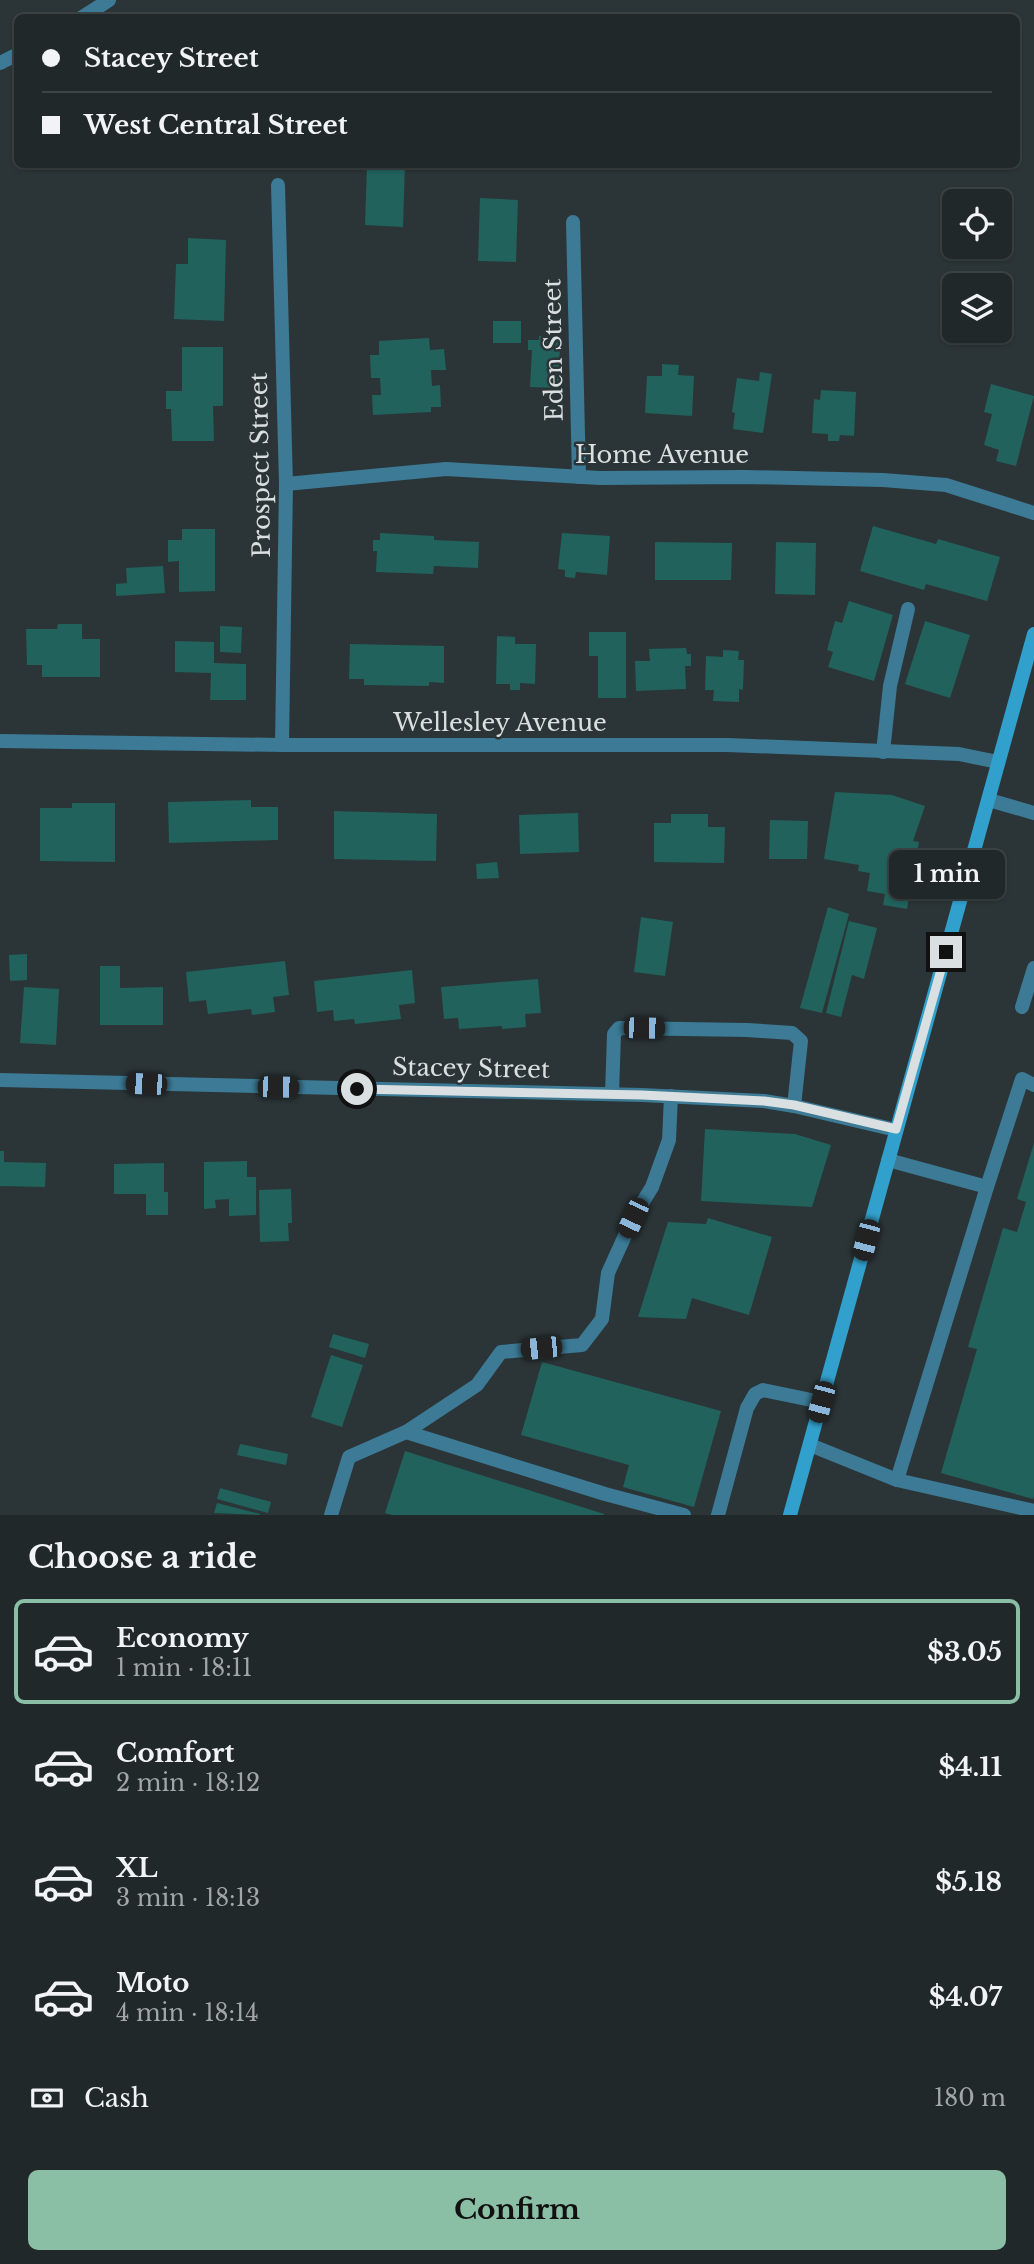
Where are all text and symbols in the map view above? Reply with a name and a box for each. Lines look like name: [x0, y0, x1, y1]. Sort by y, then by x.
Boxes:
text: Stacey Street: [84, 42, 259, 74]
text: West Central Street: [84, 109, 348, 141]
map controls: [942, 189, 1012, 343]
button: locate: [942, 189, 1012, 259]
button: layers: [942, 273, 1012, 343]
street label: Eden Street: [537, 278, 569, 422]
street label: Prospect Street: [244, 372, 276, 558]
street label: Home Avenue: [575, 440, 749, 469]
street label: Wellesley Avenue: [392, 708, 607, 737]
callout: 1 min: [888, 850, 1004, 900]
text: 1 min: [914, 860, 980, 888]
route end: [930, 936, 962, 968]
car: [623, 1017, 666, 1039]
street label: Stacey Street: [392, 1052, 550, 1084]
car: [125, 1073, 168, 1095]
route start: [341, 1073, 373, 1105]
car: [257, 1076, 300, 1098]
car: [615, 1195, 652, 1241]
car: [851, 1217, 882, 1263]
car: [520, 1335, 563, 1361]
car: [806, 1379, 837, 1425]
text: Choose a ride: [28, 1537, 257, 1577]
icon: car: [32, 1620, 95, 1683]
text: Economy: [116, 1622, 249, 1654]
text: $3.05: [927, 1636, 1002, 1668]
text: 1 min · 18:11: [116, 1654, 252, 1682]
icon: car: [32, 1735, 95, 1798]
text: Comfort: [116, 1737, 234, 1769]
text: $4.11: [939, 1751, 1002, 1783]
text: 2 min · 18:12: [116, 1769, 260, 1797]
icon: car: [32, 1850, 95, 1913]
text: XL: [116, 1852, 158, 1884]
text: $5.18: [935, 1866, 1002, 1898]
text: 3 min · 18:13: [116, 1884, 260, 1912]
icon: car: [32, 1965, 95, 2028]
text: Moto: [116, 1967, 189, 1999]
text: $4.07: [929, 1981, 1002, 2013]
text: 4 min · 18:14: [116, 1999, 259, 2027]
icon: cash: [28, 2079, 66, 2117]
text: Cash: [84, 2082, 149, 2114]
text: 180 m: [934, 2084, 1006, 2112]
button: Confirm: [28, 2170, 1006, 2250]

